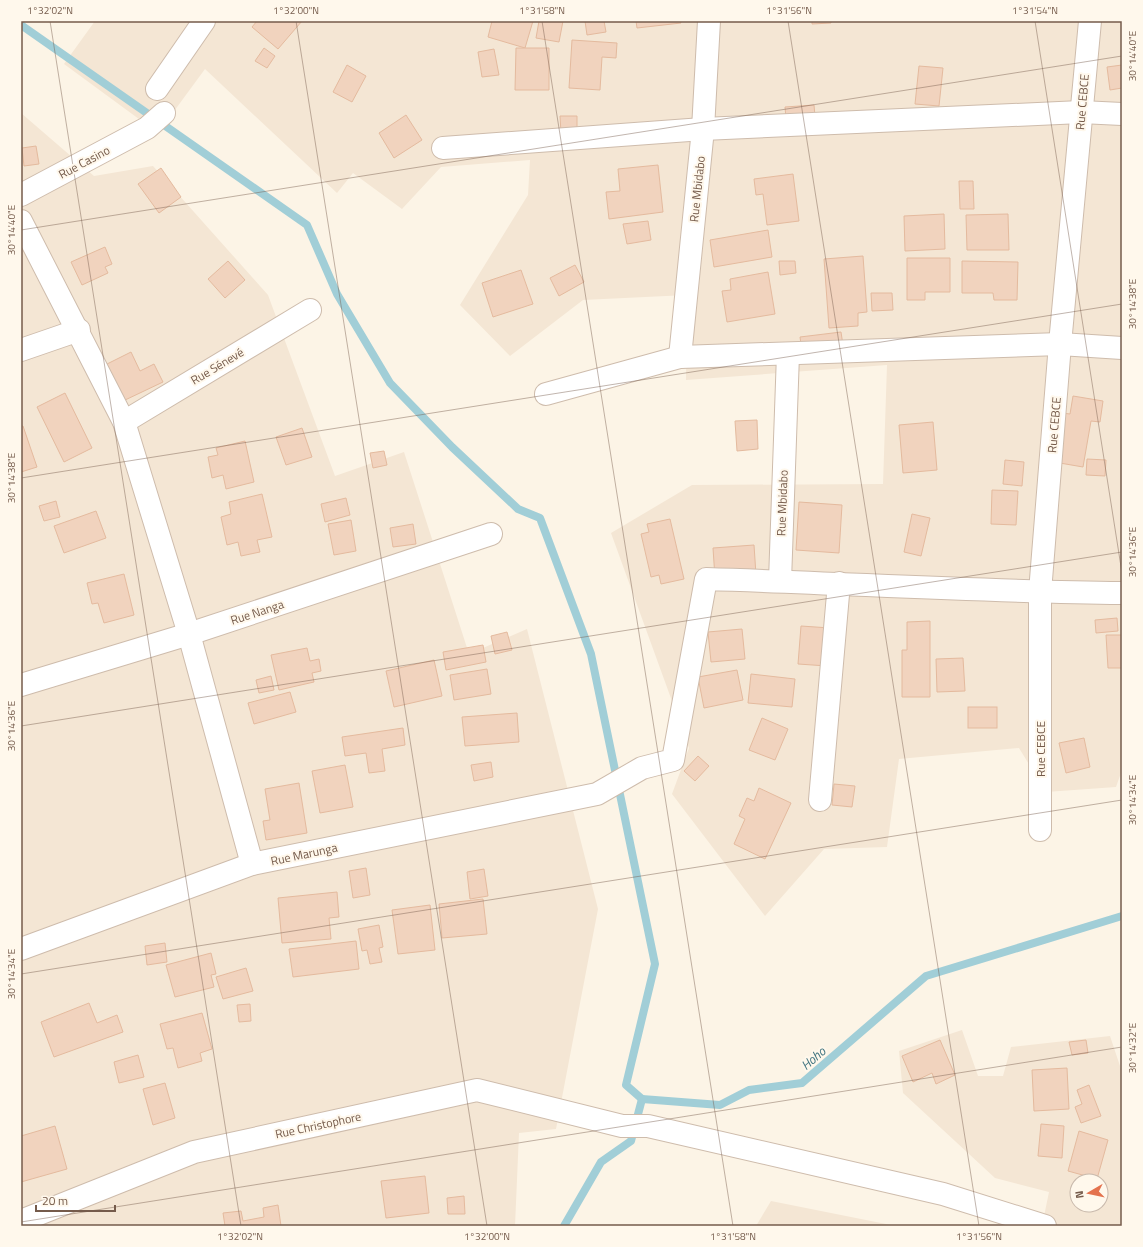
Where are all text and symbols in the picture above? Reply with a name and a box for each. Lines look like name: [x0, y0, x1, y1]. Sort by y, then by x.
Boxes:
text: 1°32'02"N: [27, 3, 73, 18]
text: 1°32'00"N: [273, 3, 319, 18]
text: 1°31'58"N: [519, 3, 565, 18]
text: 1°31'56"N: [766, 3, 812, 18]
text: 1°31'54"N: [1012, 3, 1058, 18]
text: 30°14'40"E: [1125, 30, 1140, 81]
street label: Rue CEBCE: [1070, 73, 1094, 131]
street label: Rue Casino: [55, 140, 113, 184]
street label: Rue Mbidabo: [684, 155, 710, 223]
text: 30°14'40"E: [4, 204, 19, 255]
text: 30°14'38"E: [1125, 278, 1140, 329]
street label: Rue Sénevé: [187, 343, 247, 389]
street label: Rue CEBCE: [1042, 396, 1066, 454]
text: 30°14'38"E: [4, 452, 19, 503]
street label: Rue Mbidabo: [771, 469, 793, 537]
text: 30°14'36"E: [1125, 526, 1140, 577]
street label: Rue Nanga: [228, 594, 286, 630]
text: 30°14'36"E: [4, 700, 19, 751]
street label: Rue CEBCE: [1031, 721, 1050, 777]
text: 30°14'34"E: [1125, 774, 1140, 825]
street label: Rue Marunga: [269, 838, 339, 870]
text: 30°14'34"E: [4, 948, 19, 999]
text: 30°14'32"E: [1125, 1022, 1140, 1073]
water label: Hoho: [796, 1041, 830, 1075]
street label: Rue Christophore: [273, 1107, 363, 1143]
north arrow: [1069, 1173, 1109, 1213]
scale bar: [36, 1187, 115, 1213]
text: N: [1071, 1190, 1088, 1200]
text: 20 m: [42, 1191, 68, 1210]
text: 1°32'02"N: [217, 1229, 263, 1244]
text: 1°32'00"N: [464, 1229, 510, 1244]
text: 1°31'58"N: [710, 1229, 756, 1244]
text: 1°31'56"N: [956, 1229, 1002, 1244]

